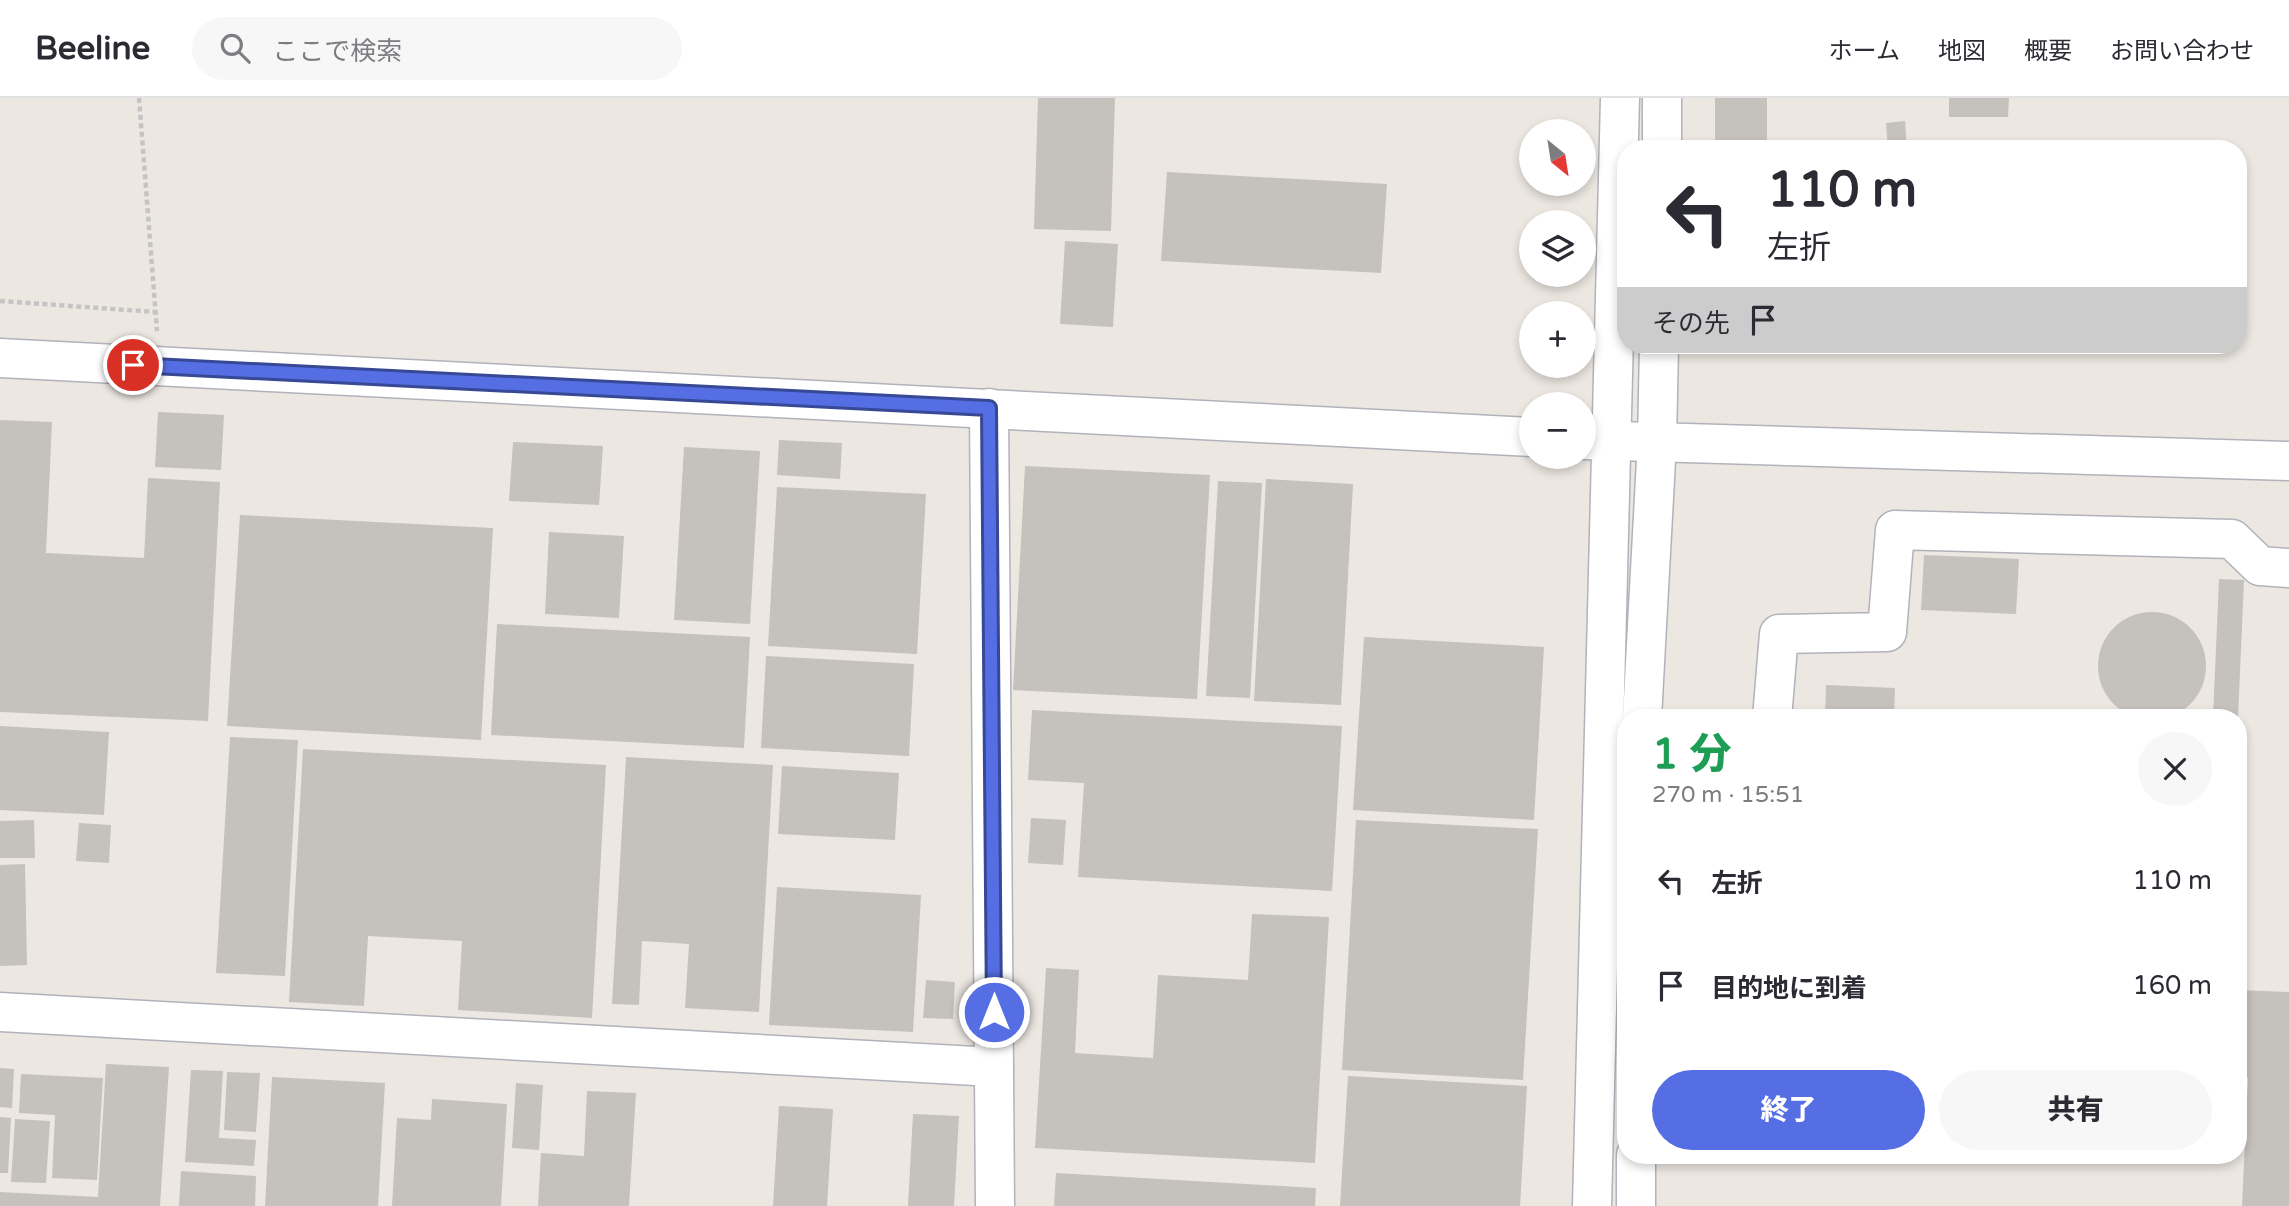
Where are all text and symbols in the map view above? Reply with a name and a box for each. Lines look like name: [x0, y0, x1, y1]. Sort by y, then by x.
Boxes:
search box: [192, 17, 682, 80]
text: Beeline: [35, 29, 150, 68]
icon: search: [216, 29, 254, 67]
text: ここで検索: [272, 36, 402, 67]
text: ホーム: [1829, 37, 1900, 66]
text: 地図: [1938, 37, 1986, 66]
text: 概要: [2024, 37, 2072, 66]
text: お問い合わせ: [2110, 37, 2254, 66]
north arrow: [1519, 119, 1596, 196]
map controls: [1519, 119, 1596, 469]
text: 110 m: [1767, 161, 1917, 220]
icon: left: [1652, 168, 1743, 259]
button: layers: [1519, 210, 1596, 287]
text: 左折: [1767, 229, 1831, 267]
button: +: [1519, 301, 1596, 378]
icon: arrive: [1744, 301, 1782, 339]
text: その先: [1652, 308, 1730, 339]
pin: [103, 335, 163, 395]
icon: arrive: [114, 346, 152, 384]
button: −: [1519, 392, 1596, 469]
text: 1 分: [1652, 729, 1731, 780]
button: close: [2138, 732, 2212, 806]
text: 270 m · 15:51: [1652, 781, 1804, 809]
icon: left: [1652, 862, 1690, 900]
text: 110 m: [2132, 865, 2212, 896]
text: 左折: [1711, 868, 1763, 899]
icon: arrive: [1652, 967, 1690, 1005]
text: 160 m: [2132, 970, 2212, 1001]
text: 目的地に到着: [1711, 973, 1867, 1004]
position arrow: [957, 975, 1031, 1049]
button: 終了: [1652, 1070, 1925, 1150]
button: 共有: [1939, 1070, 2212, 1150]

